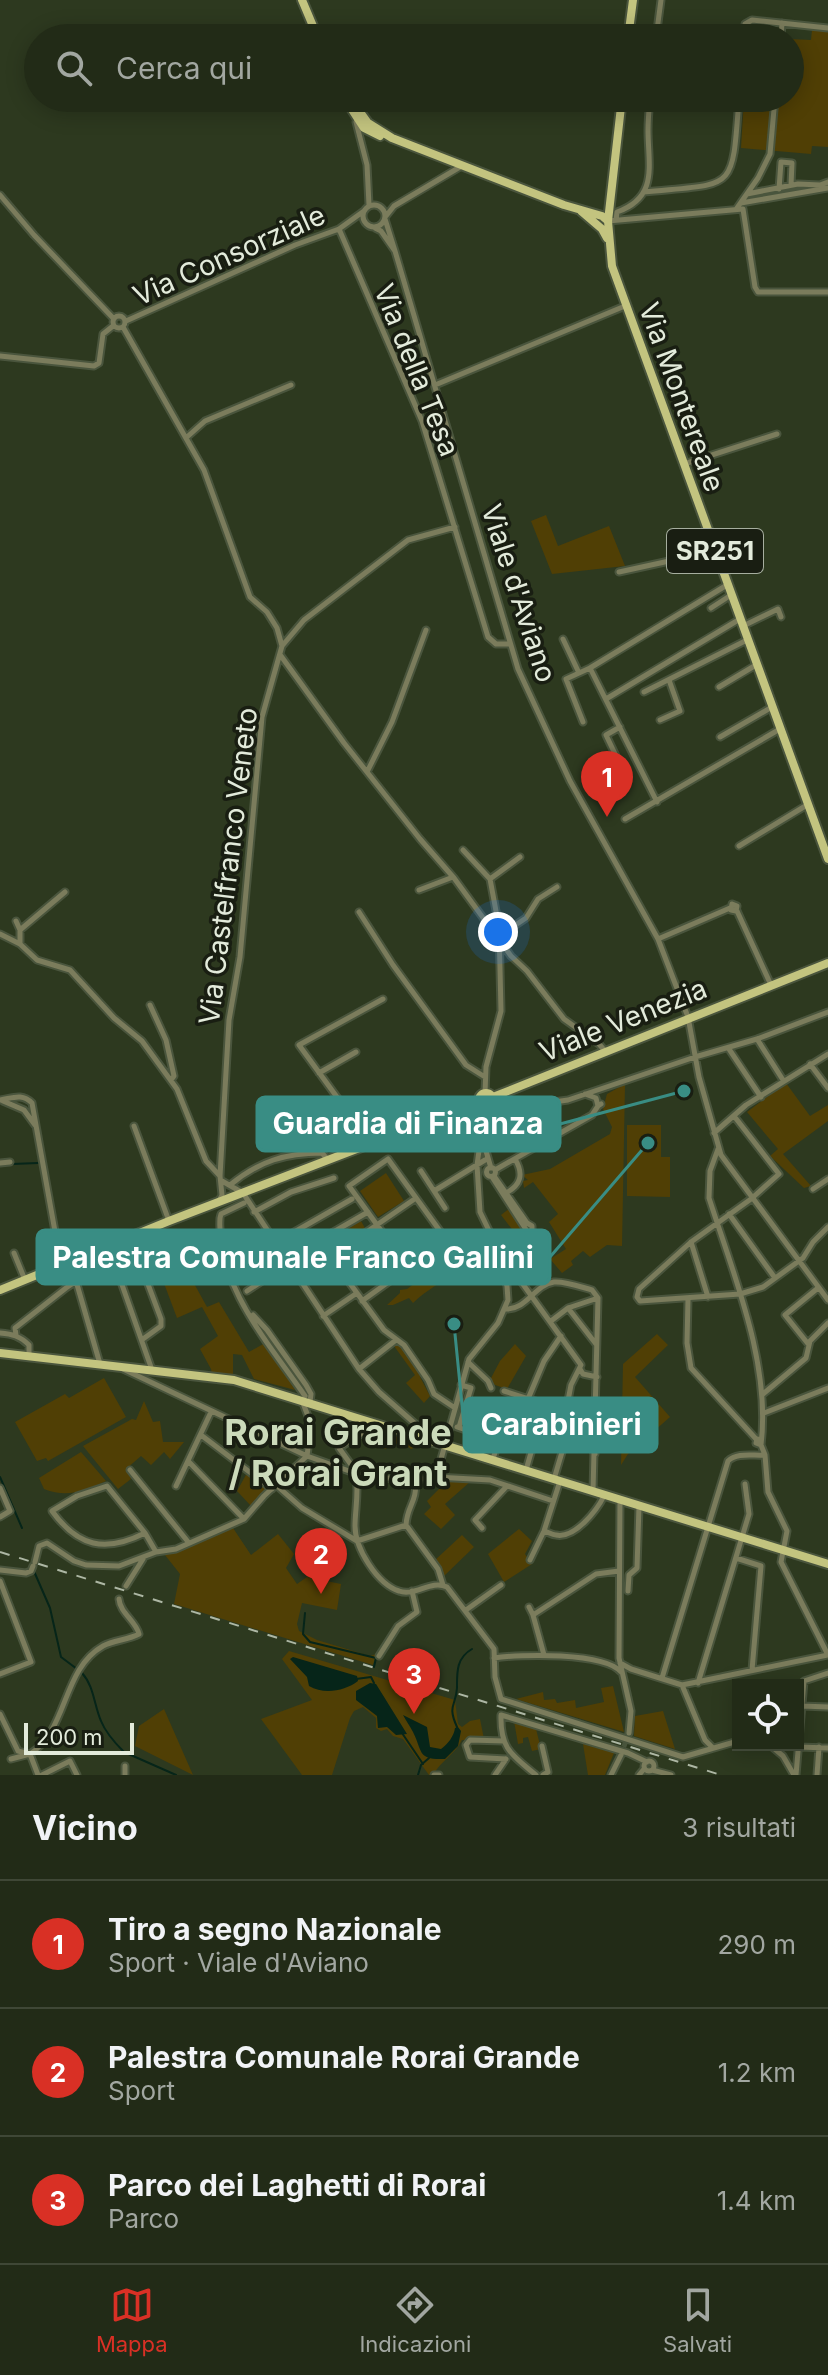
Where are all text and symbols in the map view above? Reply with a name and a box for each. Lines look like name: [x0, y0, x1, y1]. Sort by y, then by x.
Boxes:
search box: [24, 24, 804, 112]
icon: search: [52, 46, 96, 90]
text: Cerca qui: [116, 50, 252, 86]
street label: Via Consorziale: [128, 197, 330, 313]
street label: Via della Tesa: [367, 279, 467, 461]
street label: Via Montereale: [632, 298, 732, 496]
street label: Viale d'Aviano: [474, 500, 564, 686]
road number: SR251: [667, 529, 763, 573]
street label: Via Castelfranco Veneto: [192, 705, 264, 1027]
pin: 1: [581, 751, 633, 817]
your location: [478, 912, 518, 952]
street label: Viale Venezia: [534, 971, 712, 1069]
callout: Guardia di Finanza: [257, 1097, 560, 1151]
text: Guardia di Finanza: [273, 1105, 543, 1141]
callout: Palestra Comunale Franco Gallini: [37, 1230, 550, 1284]
text: Palestra Comunale Franco Gallini: [52, 1239, 534, 1275]
callout: Carabinieri: [464, 1398, 657, 1452]
text: Carabinieri: [480, 1406, 642, 1442]
district label: Rorai Grande / Rorai Grant: [224, 1410, 452, 1495]
pin: 2: [295, 1528, 347, 1594]
pin: 3: [388, 1648, 440, 1714]
map controls: [732, 1679, 804, 1751]
button: locate: [732, 1679, 804, 1751]
scale bar: [24, 1719, 134, 1755]
text: 200 m: [36, 1724, 103, 1750]
text: Vicino: [32, 1807, 138, 1848]
text: 3 risultati: [682, 1812, 796, 1843]
text: Tiro a segno Nazionale: [108, 1911, 442, 1947]
text: 1: [52, 1929, 64, 1960]
text: 290 m: [718, 1929, 796, 1960]
text: Sport · Viale d'Aviano: [108, 1947, 369, 1978]
text: Palestra Comunale Rorai Grande: [108, 2039, 580, 2075]
text: 2: [50, 2057, 66, 2088]
text: 1.2 km: [718, 2057, 796, 2088]
text: Sport: [108, 2075, 175, 2106]
text: Parco dei Laghetti di Rorai: [108, 2167, 486, 2203]
text: 3: [50, 2185, 66, 2216]
text: 1.4 km: [717, 2185, 796, 2216]
text: Parco: [108, 2203, 179, 2234]
tab: Mappa: [96, 2283, 168, 2357]
tab: Indicazioni: [359, 2283, 471, 2357]
tab: Salvati: [663, 2283, 732, 2357]

